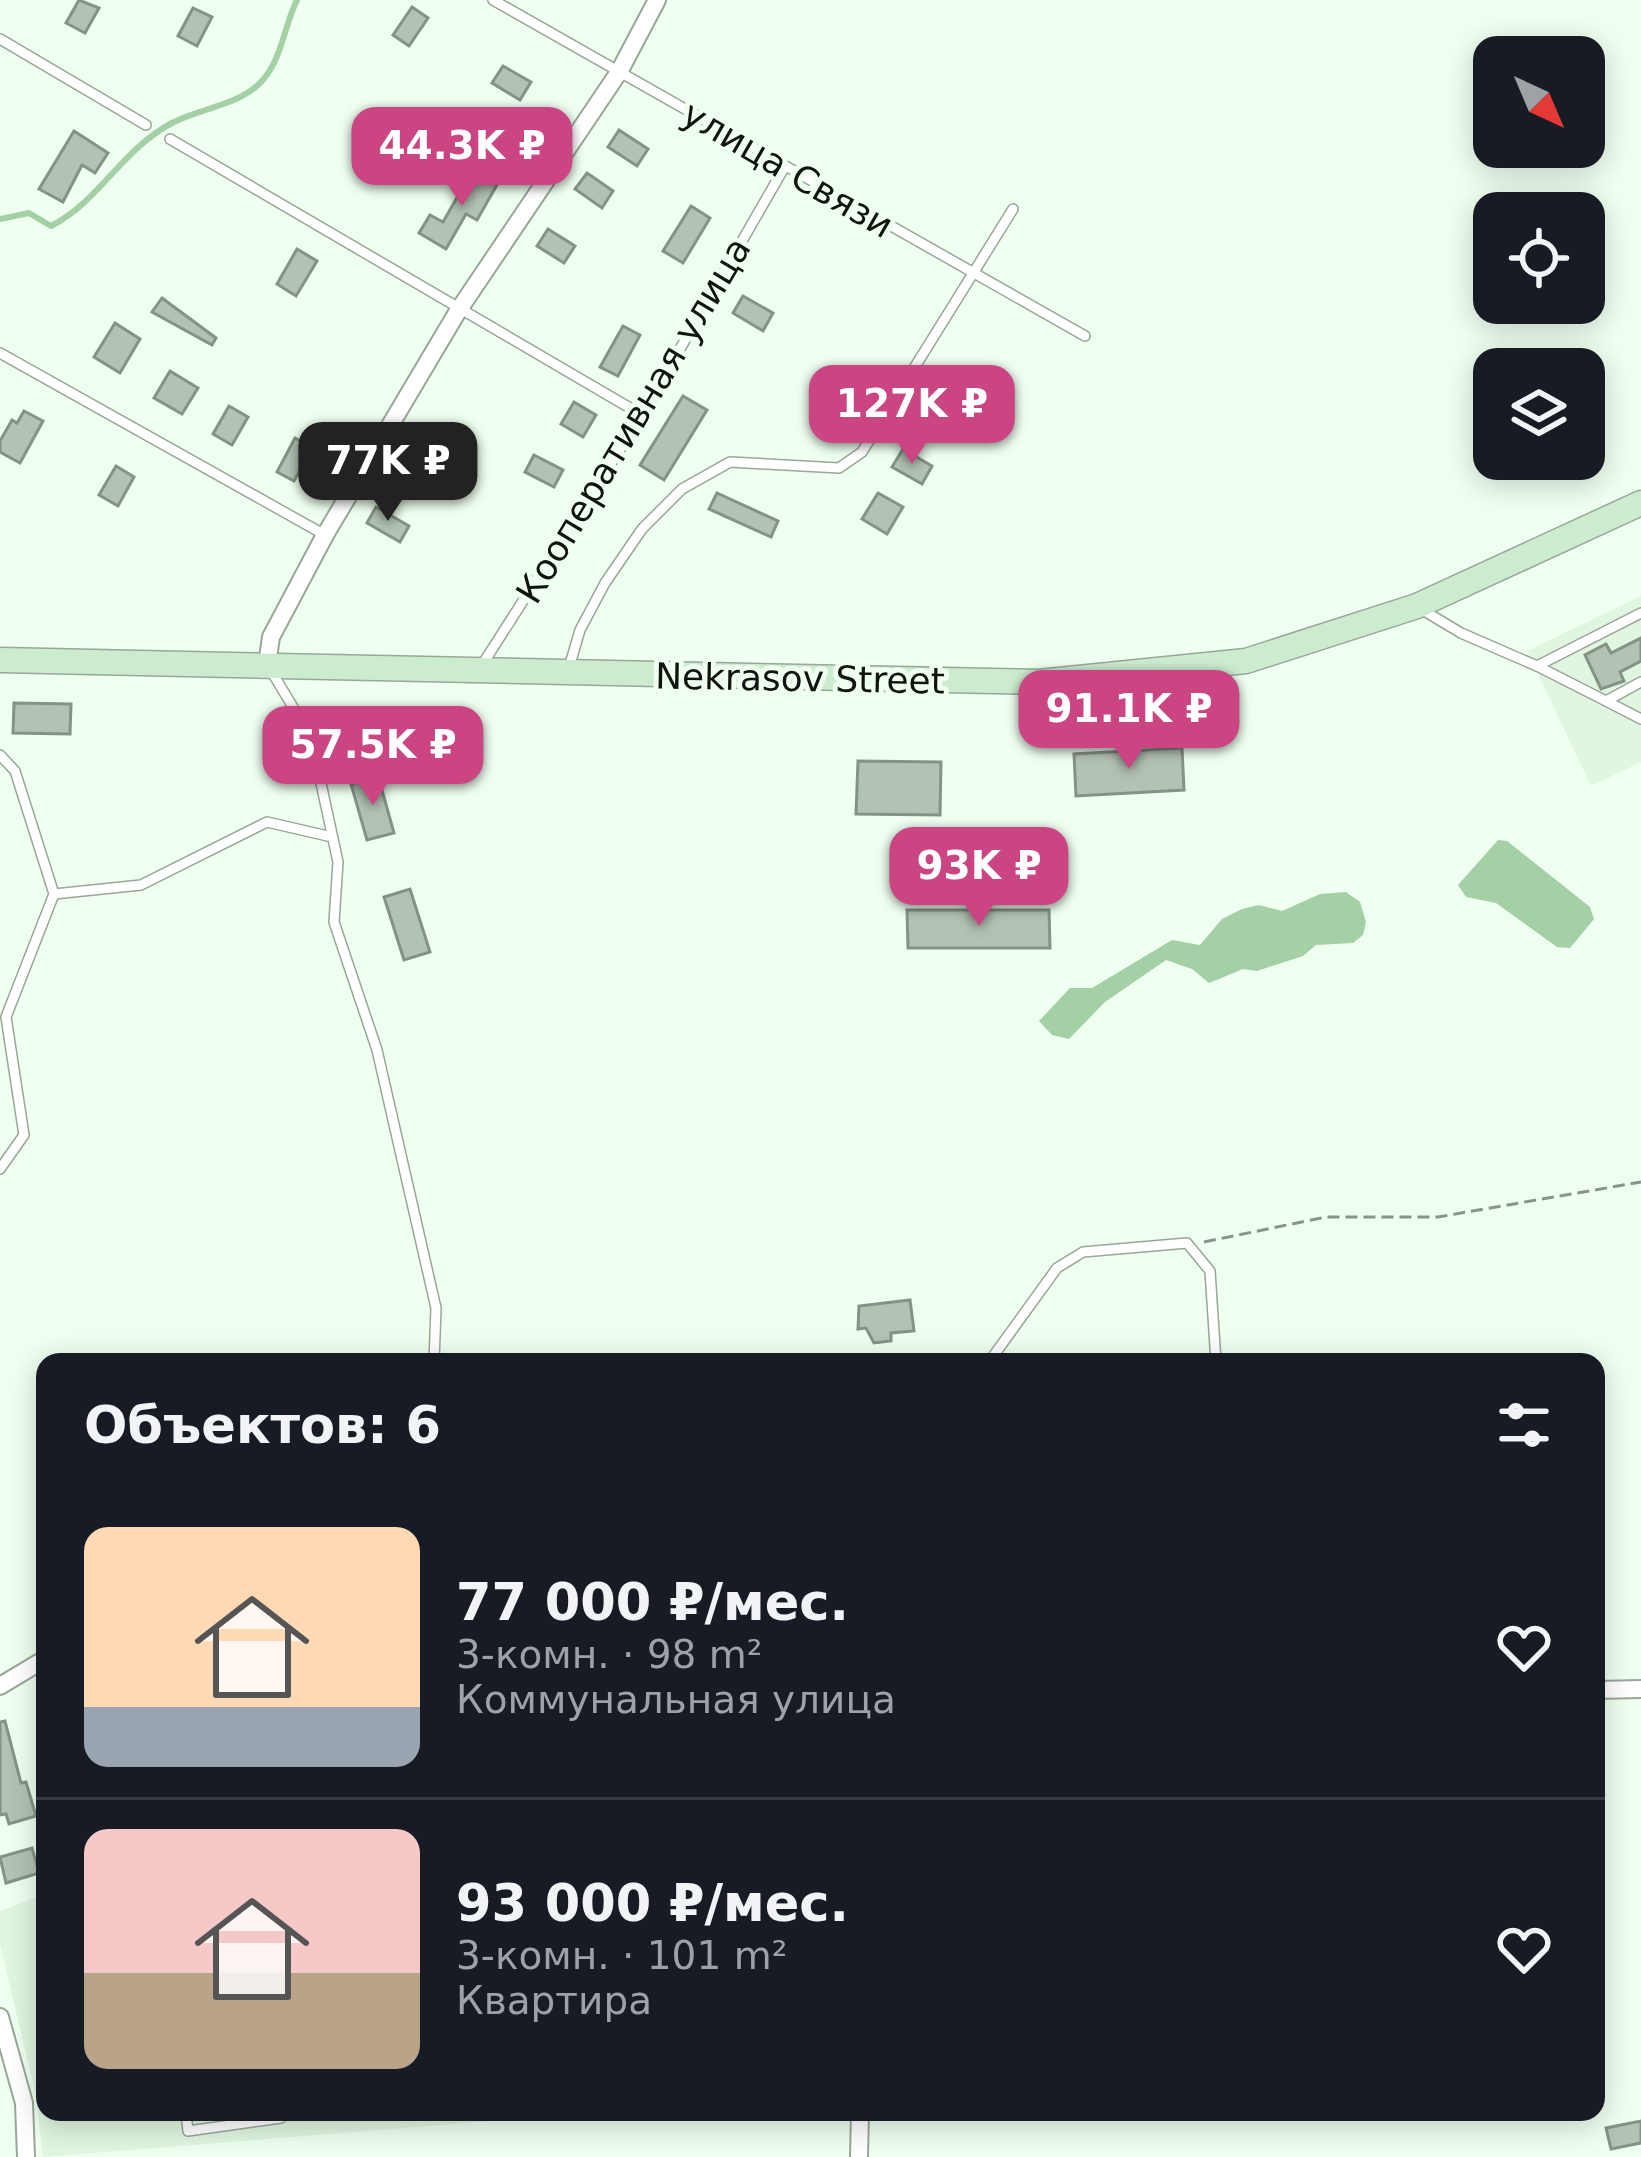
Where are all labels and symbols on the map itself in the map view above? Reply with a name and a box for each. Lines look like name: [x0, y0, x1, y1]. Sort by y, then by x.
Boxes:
north arrow: [1473, 36, 1605, 168]
street label: улица Связи: [675, 93, 900, 246]
pin: 44.3K ₽: [351, 107, 573, 209]
street label: Кооперативная улица: [508, 230, 759, 610]
pin: 127K ₽: [814, 365, 1010, 467]
pin: 77K ₽: [304, 422, 472, 524]
street label: Nekrasov Street: [655, 655, 945, 702]
pin: 91.1K ₽: [1018, 670, 1240, 772]
pin: 57.5K ₽: [262, 706, 484, 808]
pin: 93K ₽: [895, 827, 1063, 929]

